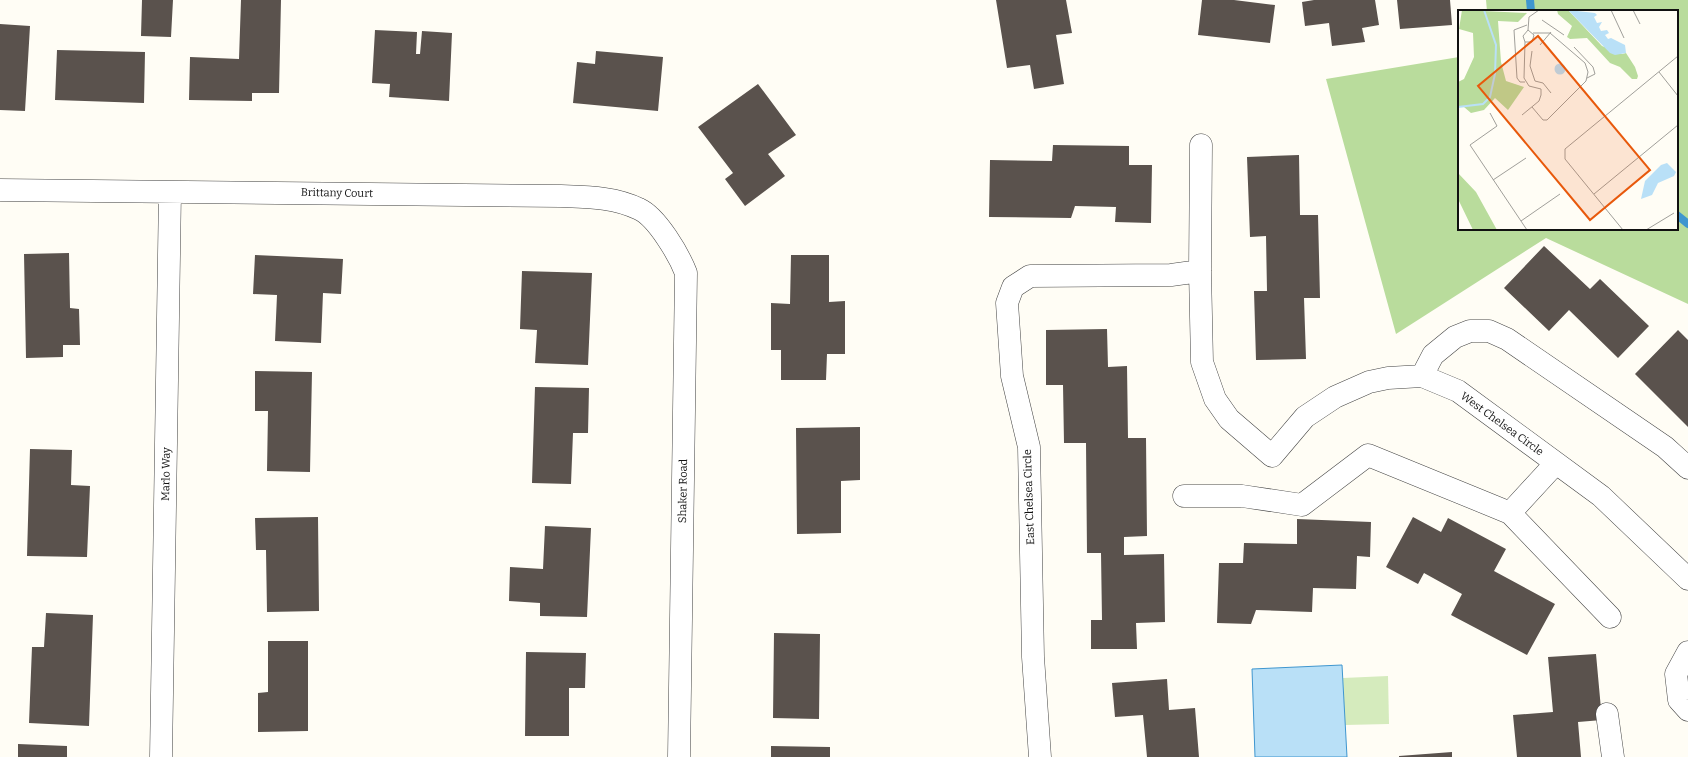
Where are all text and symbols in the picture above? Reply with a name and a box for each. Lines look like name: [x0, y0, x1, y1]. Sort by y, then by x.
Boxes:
inset map: [1458, 10, 1678, 230]
street label: Brittany Court: [301, 186, 373, 200]
street label: West Chelsea Circle: [1458, 389, 1546, 459]
street label: Marlo Way: [159, 447, 173, 501]
street label: East Chelsea Circle: [1021, 449, 1037, 545]
street label: Shaker Road: [676, 458, 690, 523]

